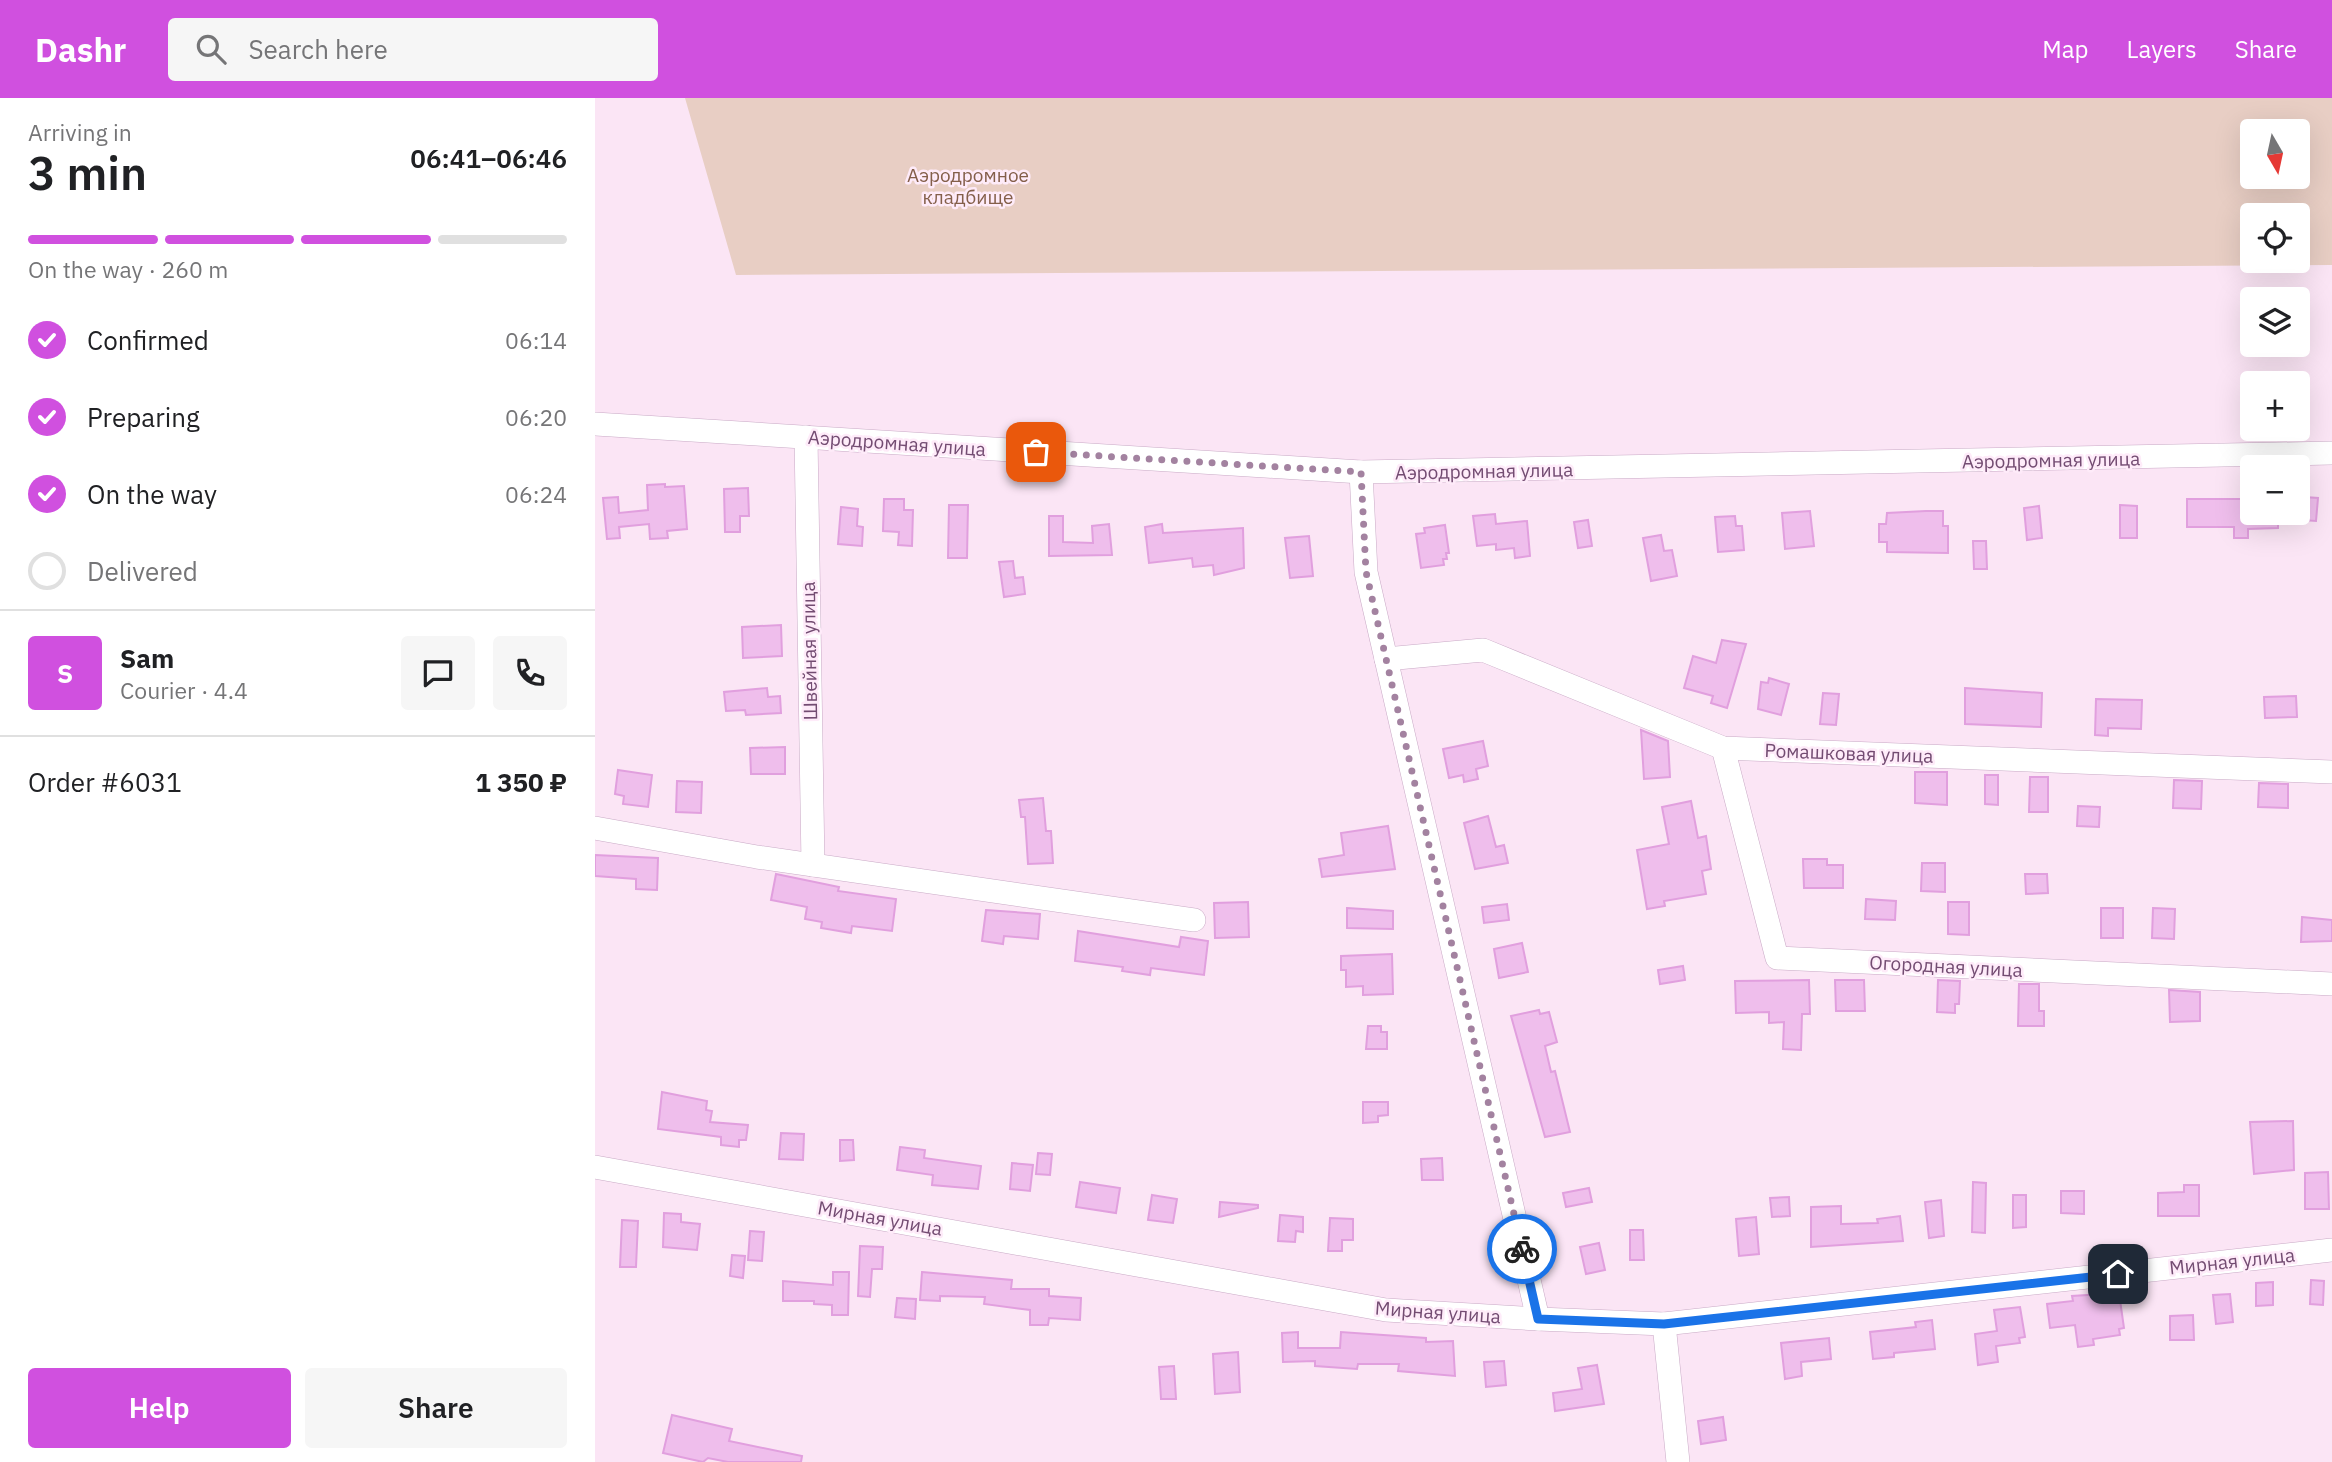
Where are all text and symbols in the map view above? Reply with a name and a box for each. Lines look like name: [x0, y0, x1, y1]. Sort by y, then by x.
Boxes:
search box: [168, 18, 658, 81]
text: Dashr: [35, 28, 126, 71]
icon: search: [192, 30, 230, 68]
text: Search here: [248, 32, 388, 66]
text: Map: [2042, 33, 2089, 65]
text: Layers: [2127, 33, 2197, 65]
text: Share: [2235, 33, 2297, 65]
text: Arriving in: [28, 117, 132, 147]
north arrow: [2240, 119, 2310, 189]
map controls: [2240, 119, 2310, 525]
text: 06:41–06:46: [410, 141, 567, 175]
text: 3 min: [28, 143, 147, 203]
park label: Аэродромное кладбище: [907, 163, 1029, 209]
button: locate: [2240, 203, 2310, 273]
text: On the way · 260 m: [28, 254, 228, 284]
button: layers: [2240, 287, 2310, 357]
icon: check: [28, 321, 66, 359]
text: Confirmed: [87, 323, 209, 357]
text: 06:14: [505, 325, 567, 355]
button: +: [2240, 371, 2310, 441]
icon: check: [28, 398, 66, 436]
text: Preparing: [87, 400, 200, 434]
text: 06:20: [505, 402, 567, 432]
pin: [1006, 422, 1066, 482]
street label: Аэродромная улица: [807, 425, 987, 461]
icon: bag: [1017, 433, 1055, 471]
street label: Аэродромная улица: [1962, 446, 2140, 474]
button: −: [2240, 455, 2310, 525]
street label: Аэродромная улица: [1395, 457, 1573, 485]
icon: check: [28, 475, 66, 513]
text: On the way: [87, 477, 217, 511]
text: 06:24: [505, 479, 567, 509]
text: Delivered: [87, 554, 198, 588]
street label: Швейная улица: [796, 581, 822, 721]
button: chat: [401, 636, 475, 710]
button: phone: [493, 636, 567, 710]
text: Sam: [120, 641, 174, 675]
text: S: [57, 656, 73, 690]
text: Courier · 4.4: [120, 675, 248, 705]
street label: Ромашковая улица: [1764, 738, 1934, 768]
text: Order #6031: [28, 765, 182, 799]
text: 1 350 ₽: [475, 765, 567, 799]
street label: Огородная улица: [1869, 950, 2023, 982]
street label: Мирная улица: [816, 1195, 944, 1241]
courier: [1487, 1214, 1557, 1284]
icon: bike: [1503, 1230, 1541, 1268]
street label: Мирная улица: [2168, 1242, 2296, 1280]
pin: [2088, 1244, 2148, 1304]
icon: home: [2099, 1255, 2137, 1293]
street label: Мирная улица: [1374, 1296, 1502, 1328]
button: Help: [28, 1368, 291, 1448]
button: Share: [305, 1368, 567, 1448]

